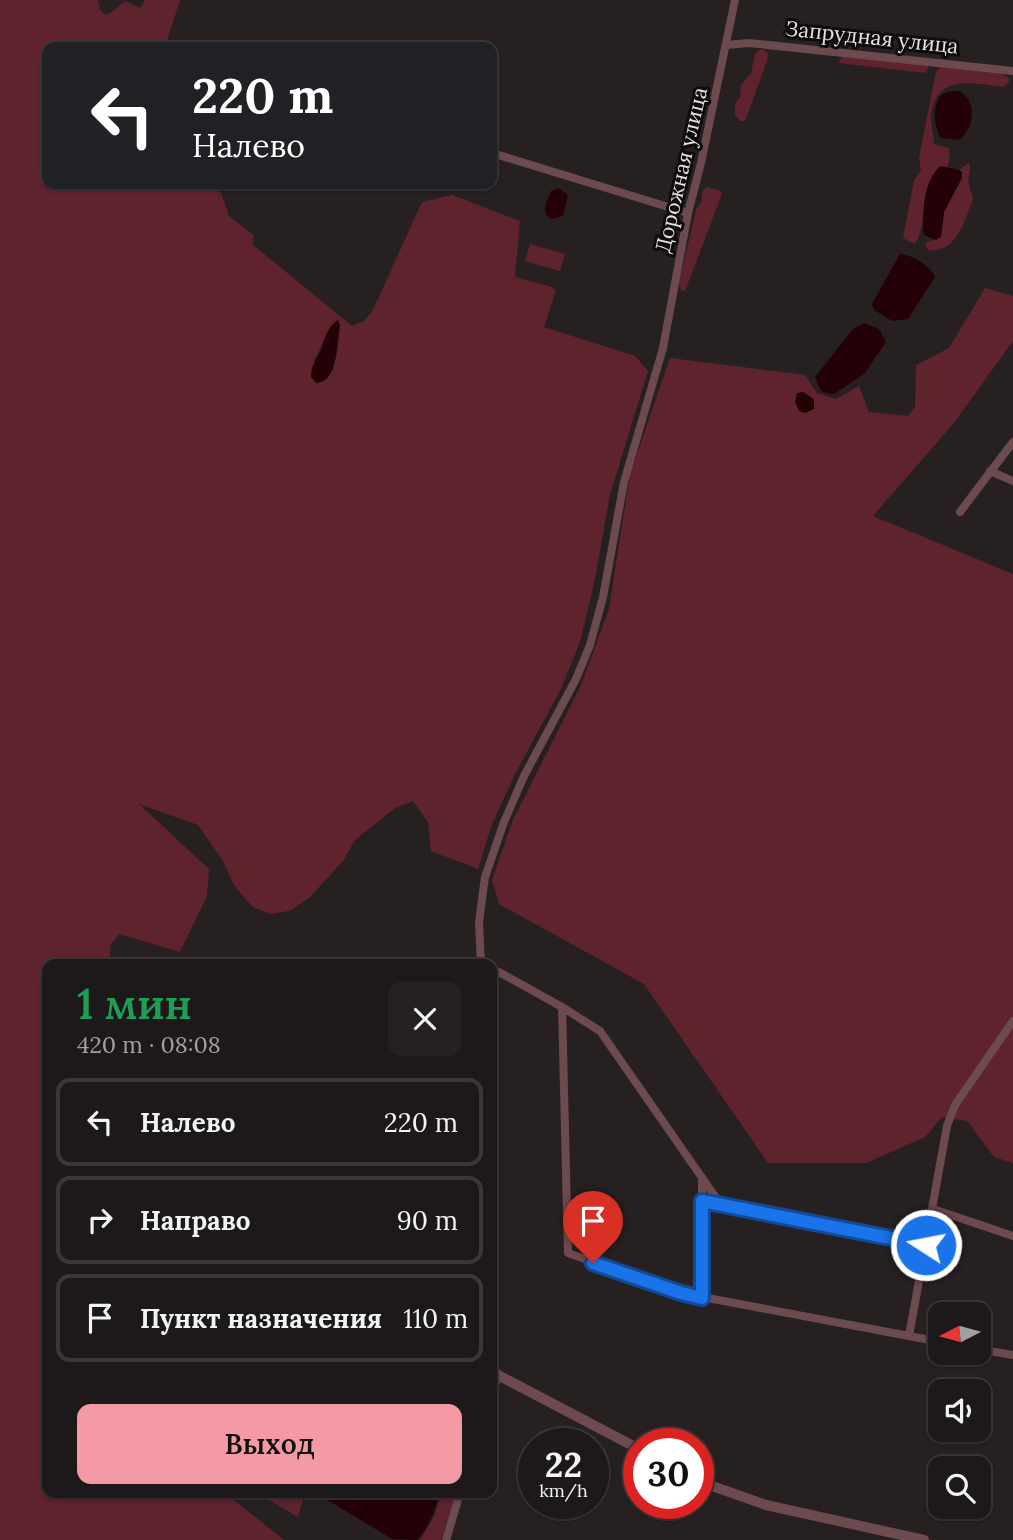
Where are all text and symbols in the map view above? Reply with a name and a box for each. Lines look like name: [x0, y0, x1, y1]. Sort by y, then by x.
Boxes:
street label: Запрудная улица: [784, 14, 960, 60]
text: 220 m: [192, 64, 333, 126]
icon: left: [77, 70, 168, 161]
street label: Дорожная улица: [649, 84, 713, 255]
text: Налево: [192, 125, 305, 166]
text: 1 мин: [77, 977, 192, 1031]
button: close: [388, 982, 462, 1056]
text: 420 m · 08:08: [77, 1030, 221, 1059]
icon: left: [81, 1103, 119, 1141]
text: Налево: [140, 1106, 236, 1139]
text: 220 m: [384, 1106, 458, 1139]
pin: [563, 1191, 623, 1263]
icon: right: [81, 1201, 119, 1239]
icon: arrive: [574, 1202, 612, 1240]
text: Направо: [140, 1204, 251, 1237]
text: 90 m: [397, 1204, 458, 1237]
position arrow: [889, 1208, 963, 1282]
icon: arrive: [81, 1299, 119, 1337]
text: Пункт назначения: [140, 1302, 382, 1335]
text: 110 m: [403, 1302, 468, 1335]
north arrow: [928, 1302, 990, 1365]
map controls: [928, 1302, 991, 1519]
button: sound: [928, 1379, 991, 1442]
button: Выход: [77, 1404, 462, 1484]
speed limit sign: 30: [623, 1428, 714, 1519]
text: 22: [545, 1442, 582, 1487]
button: search: [928, 1456, 991, 1519]
text: km/h: [539, 1479, 588, 1502]

